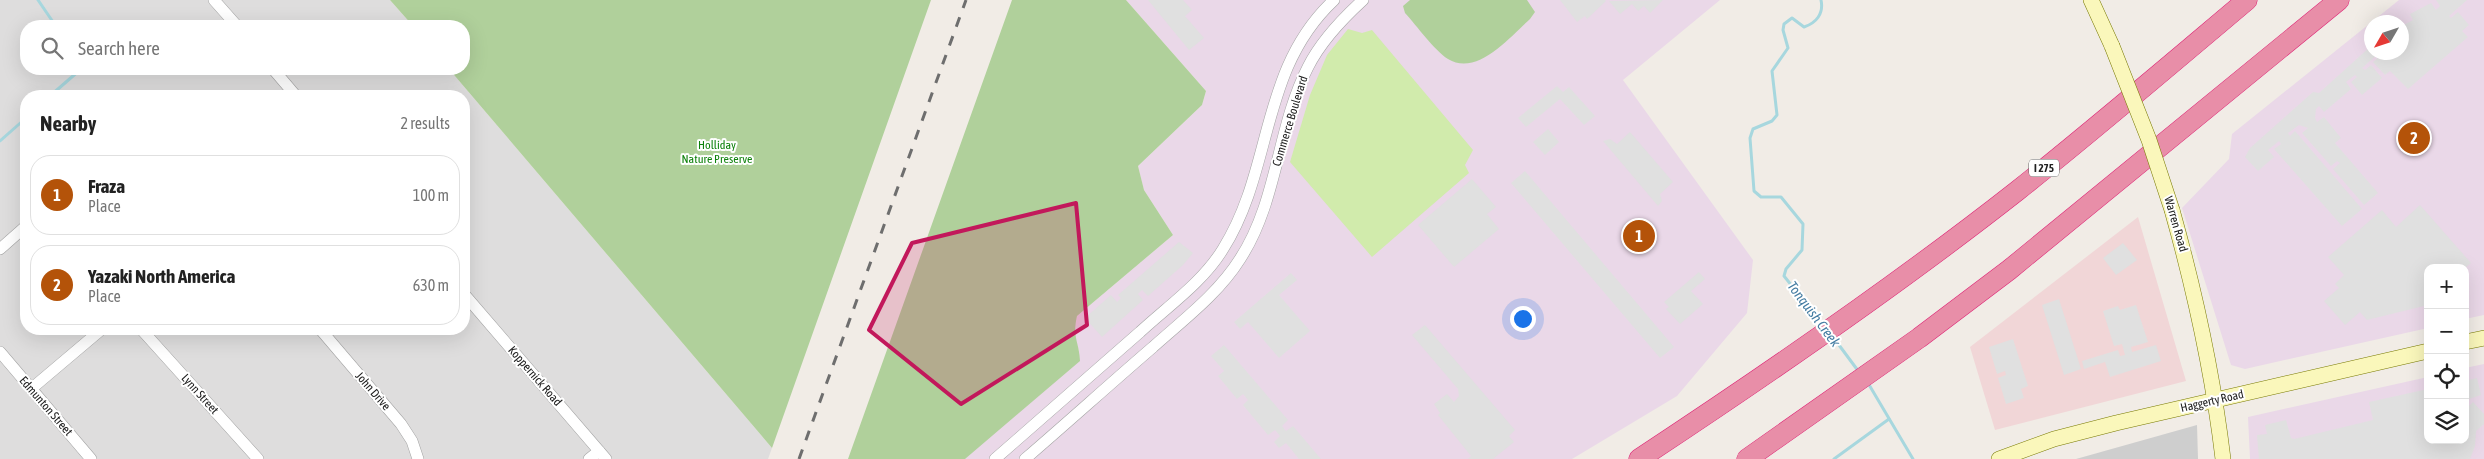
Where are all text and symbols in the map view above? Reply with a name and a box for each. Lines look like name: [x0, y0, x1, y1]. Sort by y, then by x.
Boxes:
north arrow: [2364, 15, 2409, 60]
search box: [20, 20, 470, 75]
icon: search: [38, 34, 66, 62]
text: Search here: [78, 37, 160, 59]
street label: Commerce Boulevard: [1270, 74, 1310, 168]
text: Nearby: [40, 111, 96, 135]
text: 2 results: [400, 114, 450, 132]
pin: 2: [2398, 119, 2430, 157]
park label: Holliday Nature Preserve: [682, 138, 752, 166]
road number: I 275: [2029, 160, 2059, 177]
text: Fraza: [88, 175, 125, 197]
text: 1: [53, 186, 61, 204]
text: 100 m: [413, 186, 449, 204]
street label: Warren Road: [2161, 195, 2191, 253]
text: Place: [88, 197, 121, 215]
pin: 1: [1623, 217, 1655, 255]
map controls: [2424, 264, 2469, 444]
button: +: [2424, 264, 2469, 309]
text: Yazaki North America: [88, 265, 235, 287]
text: 2: [53, 276, 61, 294]
text: 630 m: [413, 276, 449, 294]
water label: Tonquish Creek: [1784, 278, 1844, 350]
text: Place: [88, 287, 121, 305]
your location: [1510, 306, 1536, 332]
button: −: [2424, 309, 2469, 354]
street label: Koppernick Road: [505, 343, 565, 409]
button: locate: [2424, 354, 2469, 399]
street label: John Drive: [353, 369, 393, 413]
street label: Lynn Street: [178, 371, 222, 417]
street label: Edmunton Street: [16, 374, 76, 439]
street label: Haggerty Road: [2179, 387, 2245, 415]
button: layers: [2424, 399, 2469, 444]

